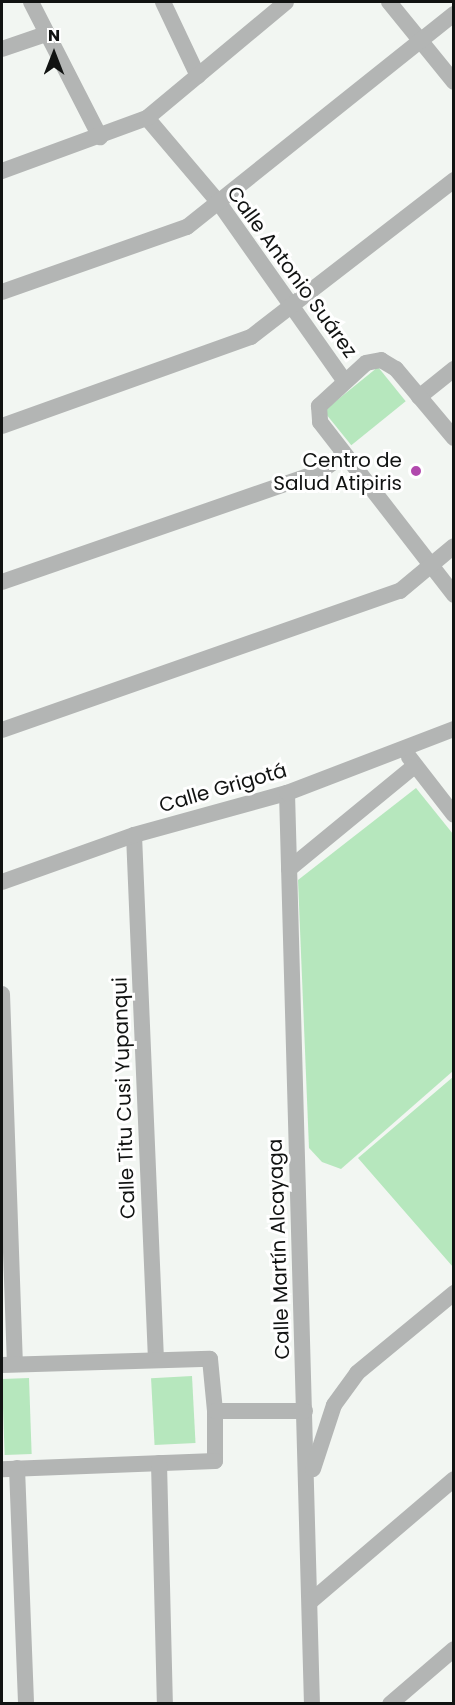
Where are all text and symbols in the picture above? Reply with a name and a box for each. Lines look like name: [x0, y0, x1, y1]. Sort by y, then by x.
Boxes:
north arrow: [24, 24, 84, 84]
text: N: [48, 24, 60, 47]
street label: Calle Antonio Suárez: [222, 182, 362, 362]
place label: Centro de Salud Atipiris: [273, 448, 402, 495]
marker: Centro de Salud Atipiris: [407, 462, 425, 480]
street label: Calle Grigotá: [156, 758, 290, 818]
street label: Calle Titu Cusi Yupanqui: [108, 977, 140, 1219]
street label: Calle Martín Alcayaga: [263, 1138, 295, 1360]

